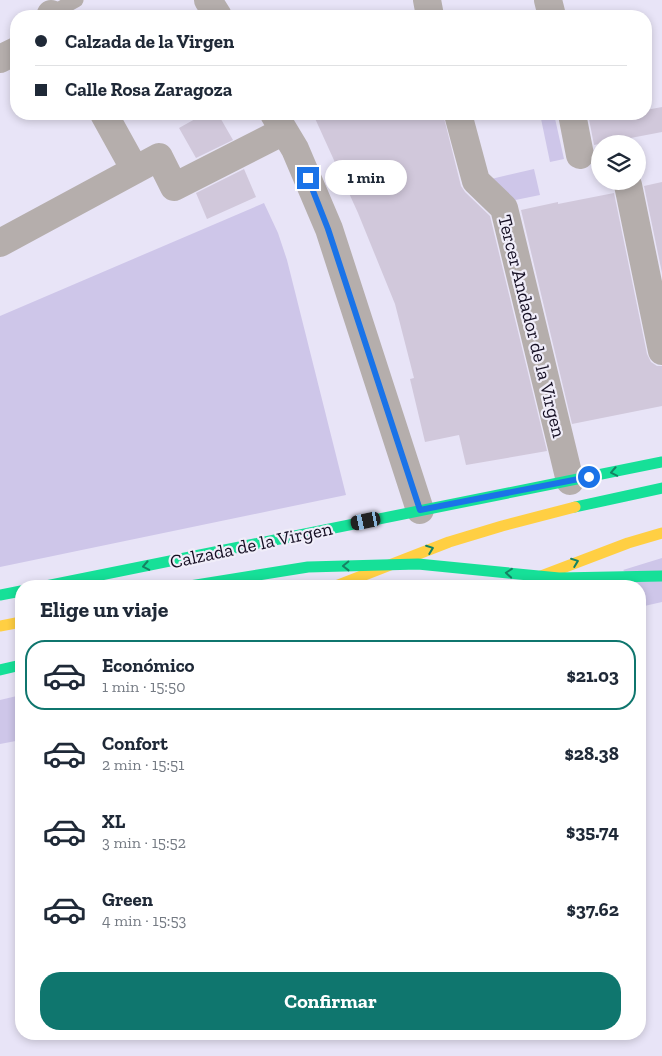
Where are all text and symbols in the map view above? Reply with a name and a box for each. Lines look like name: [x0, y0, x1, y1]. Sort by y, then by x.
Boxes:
text: Calzada de la Virgen: [65, 30, 234, 53]
text: Calle Rosa Zaragoza: [65, 78, 232, 101]
map controls: [591, 135, 646, 190]
button: layers: [591, 135, 646, 190]
callout: 1 min: [326, 160, 408, 196]
route end: [297, 167, 319, 189]
text: 1 min: [347, 168, 385, 187]
street label: Tercer Andador de la Virgen: [493, 212, 571, 440]
route start: [578, 466, 600, 488]
one-way arrow: [610, 466, 619, 477]
car: [349, 511, 382, 531]
street label: Calzada de la Virgen: [168, 517, 334, 573]
one-way arrow: [425, 545, 434, 555]
one-way arrow: [570, 558, 579, 569]
one-way arrow: [142, 560, 151, 571]
one-way arrow: [342, 561, 350, 571]
one-way arrow: [504, 568, 512, 579]
text: Elige un viaje: [40, 596, 168, 623]
icon: car: [42, 653, 87, 698]
text: Económico: [102, 654, 195, 677]
text: $21.03: [566, 664, 619, 687]
text: 1 min · 15:50: [102, 677, 185, 696]
icon: car: [42, 731, 87, 776]
text: Confort: [102, 732, 168, 755]
text: $28.38: [565, 742, 619, 765]
text: 2 min · 15:51: [102, 755, 184, 774]
icon: car: [42, 809, 87, 854]
text: XL: [102, 810, 125, 833]
text: $35.74: [566, 820, 619, 843]
text: 3 min · 15:52: [102, 833, 186, 852]
icon: car: [42, 887, 87, 932]
text: Green: [102, 888, 153, 911]
text: $37.62: [566, 898, 619, 921]
text: 4 min · 15:53: [102, 911, 186, 930]
button: Confirmar: [40, 972, 621, 1030]

